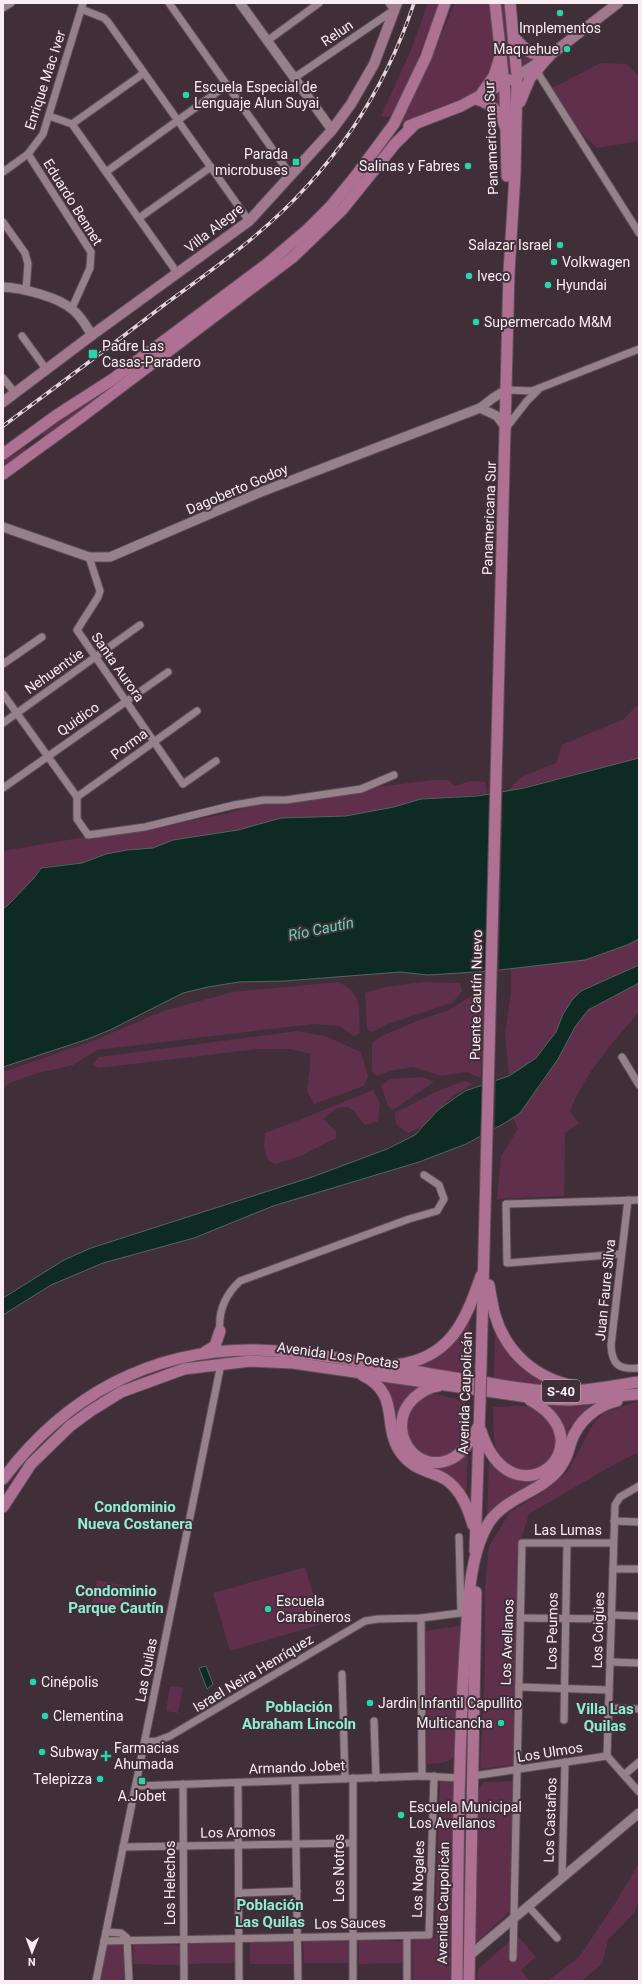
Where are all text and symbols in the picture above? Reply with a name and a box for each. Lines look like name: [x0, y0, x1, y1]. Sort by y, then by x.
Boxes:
marker: Implementos: [555, 8, 565, 18]
street label: Relun: [318, 17, 356, 49]
place label: Implementos: [519, 20, 601, 36]
street label: Enrique Mac Iver: [21, 28, 69, 132]
place label: Maquehue: [493, 41, 559, 57]
marker: Maquehue: [562, 44, 572, 54]
place label: Escuela Especial de Lenguaje Alun Suyai: [194, 79, 319, 111]
street label: Panamericana Sur: [481, 80, 501, 195]
marker: Escuela Especial de Lenguaje Alun Suyai: [181, 90, 191, 100]
place label: Parada microbuses: [215, 146, 288, 178]
street label: Eduardo Bennet: [40, 156, 106, 248]
marker: Parada microbuses: [291, 157, 301, 167]
place label: Salinas y Fabres: [359, 158, 460, 174]
marker: Salinas y Fabres: [463, 161, 473, 171]
street label: Villa Alegre: [181, 200, 247, 256]
place label: Salazar Israel: [468, 237, 552, 253]
marker: Salazar Israel: [555, 240, 565, 250]
place label: Volkwagen: [562, 254, 630, 270]
marker: Volkwagen: [549, 257, 559, 267]
place label: Iveco: [477, 268, 510, 284]
marker: Iveco: [464, 271, 474, 281]
place label: Hyundai: [556, 277, 607, 293]
marker: Hyundai: [543, 280, 553, 290]
place label: Supermercado M&M: [484, 314, 612, 330]
marker: Supermercado M&M: [471, 317, 481, 327]
place label: Padre Las Casas-Paradero: [102, 338, 201, 370]
marker: Padre Las Casas-Paradero: [87, 348, 99, 360]
street label: Dagoberto Godoy: [184, 460, 291, 518]
street label: Panamericana Sur: [479, 460, 499, 575]
street label: Santa Aurora: [88, 629, 148, 705]
street label: Nehuentúe: [22, 645, 86, 697]
street label: Quidico: [54, 699, 102, 739]
street label: Porma: [108, 725, 150, 763]
water label: Río Cautín: [287, 913, 355, 945]
street label: Puente Cautín Nuevo: [467, 930, 485, 1060]
street label: Juan Faure Silva: [592, 1238, 618, 1342]
street label: Avenida Caupolicán: [455, 1331, 475, 1455]
street label: Avenida Los Poetas: [276, 1339, 400, 1371]
road number: S-40: [542, 1380, 580, 1402]
district label: Condominio Nueva Costanera: [77, 1498, 193, 1533]
street label: Las Lumas: [534, 1522, 602, 1538]
district label: Condominio Parque Cautín: [68, 1582, 164, 1617]
street label: Los Coigües: [589, 1591, 607, 1669]
street label: Los Peumos: [543, 1592, 561, 1670]
place label: Escuela Carabineros: [276, 1593, 351, 1625]
street label: Los Avellanos: [497, 1598, 517, 1686]
marker: Escuela Carabineros: [263, 1604, 273, 1614]
street label: Israel Neira Henríquez: [190, 1631, 316, 1715]
street label: Las Quilas: [132, 1637, 160, 1703]
place label: Cinépolis: [41, 1674, 99, 1690]
marker: Cinépolis: [28, 1677, 38, 1687]
place label: Jardin Infantil Capullito: [378, 1695, 522, 1711]
district label: Población Abraham Lincoln: [242, 1698, 356, 1733]
marker: Jardin Infantil Capullito: [365, 1698, 375, 1708]
district label: Villa Las Quilas: [576, 1700, 634, 1735]
place label: Clementina: [53, 1708, 124, 1724]
marker: Clementina: [40, 1711, 50, 1721]
place label: Multicancha: [416, 1715, 493, 1731]
marker: Multicancha: [496, 1718, 506, 1728]
street label: Los Ulmos: [516, 1739, 584, 1765]
place label: Farmacias Ahumada: [114, 1740, 179, 1772]
place label: Subway: [50, 1744, 99, 1760]
marker: Subway: [37, 1747, 47, 1757]
marker: Farmacias Ahumada: [101, 1751, 111, 1761]
street label: Armando Jobet: [249, 1757, 346, 1777]
place label: Telepizza: [33, 1771, 92, 1787]
marker: Telepizza: [95, 1774, 105, 1784]
marker: A.Jobet: [137, 1776, 147, 1786]
street label: Los Castaños: [541, 1777, 559, 1863]
place label: A.Jobet: [118, 1788, 167, 1804]
place label: Escuela Municipal Los Avellanos: [409, 1799, 522, 1831]
marker: Escuela Municipal Los Avellanos: [396, 1810, 406, 1820]
street label: Los Aromos: [200, 1823, 276, 1841]
street label: Los Notros: [331, 1834, 347, 1902]
street label: Los Nogales: [409, 1840, 427, 1918]
street label: Los Helechos: [162, 1841, 178, 1925]
street label: Avenida Caupolicán: [434, 1841, 452, 1965]
district label: Población Las Quilas: [235, 1896, 305, 1931]
street label: Los Sauces: [314, 1914, 386, 1932]
north arrow: [12, 1932, 52, 1972]
text: N: [28, 1955, 36, 1968]

